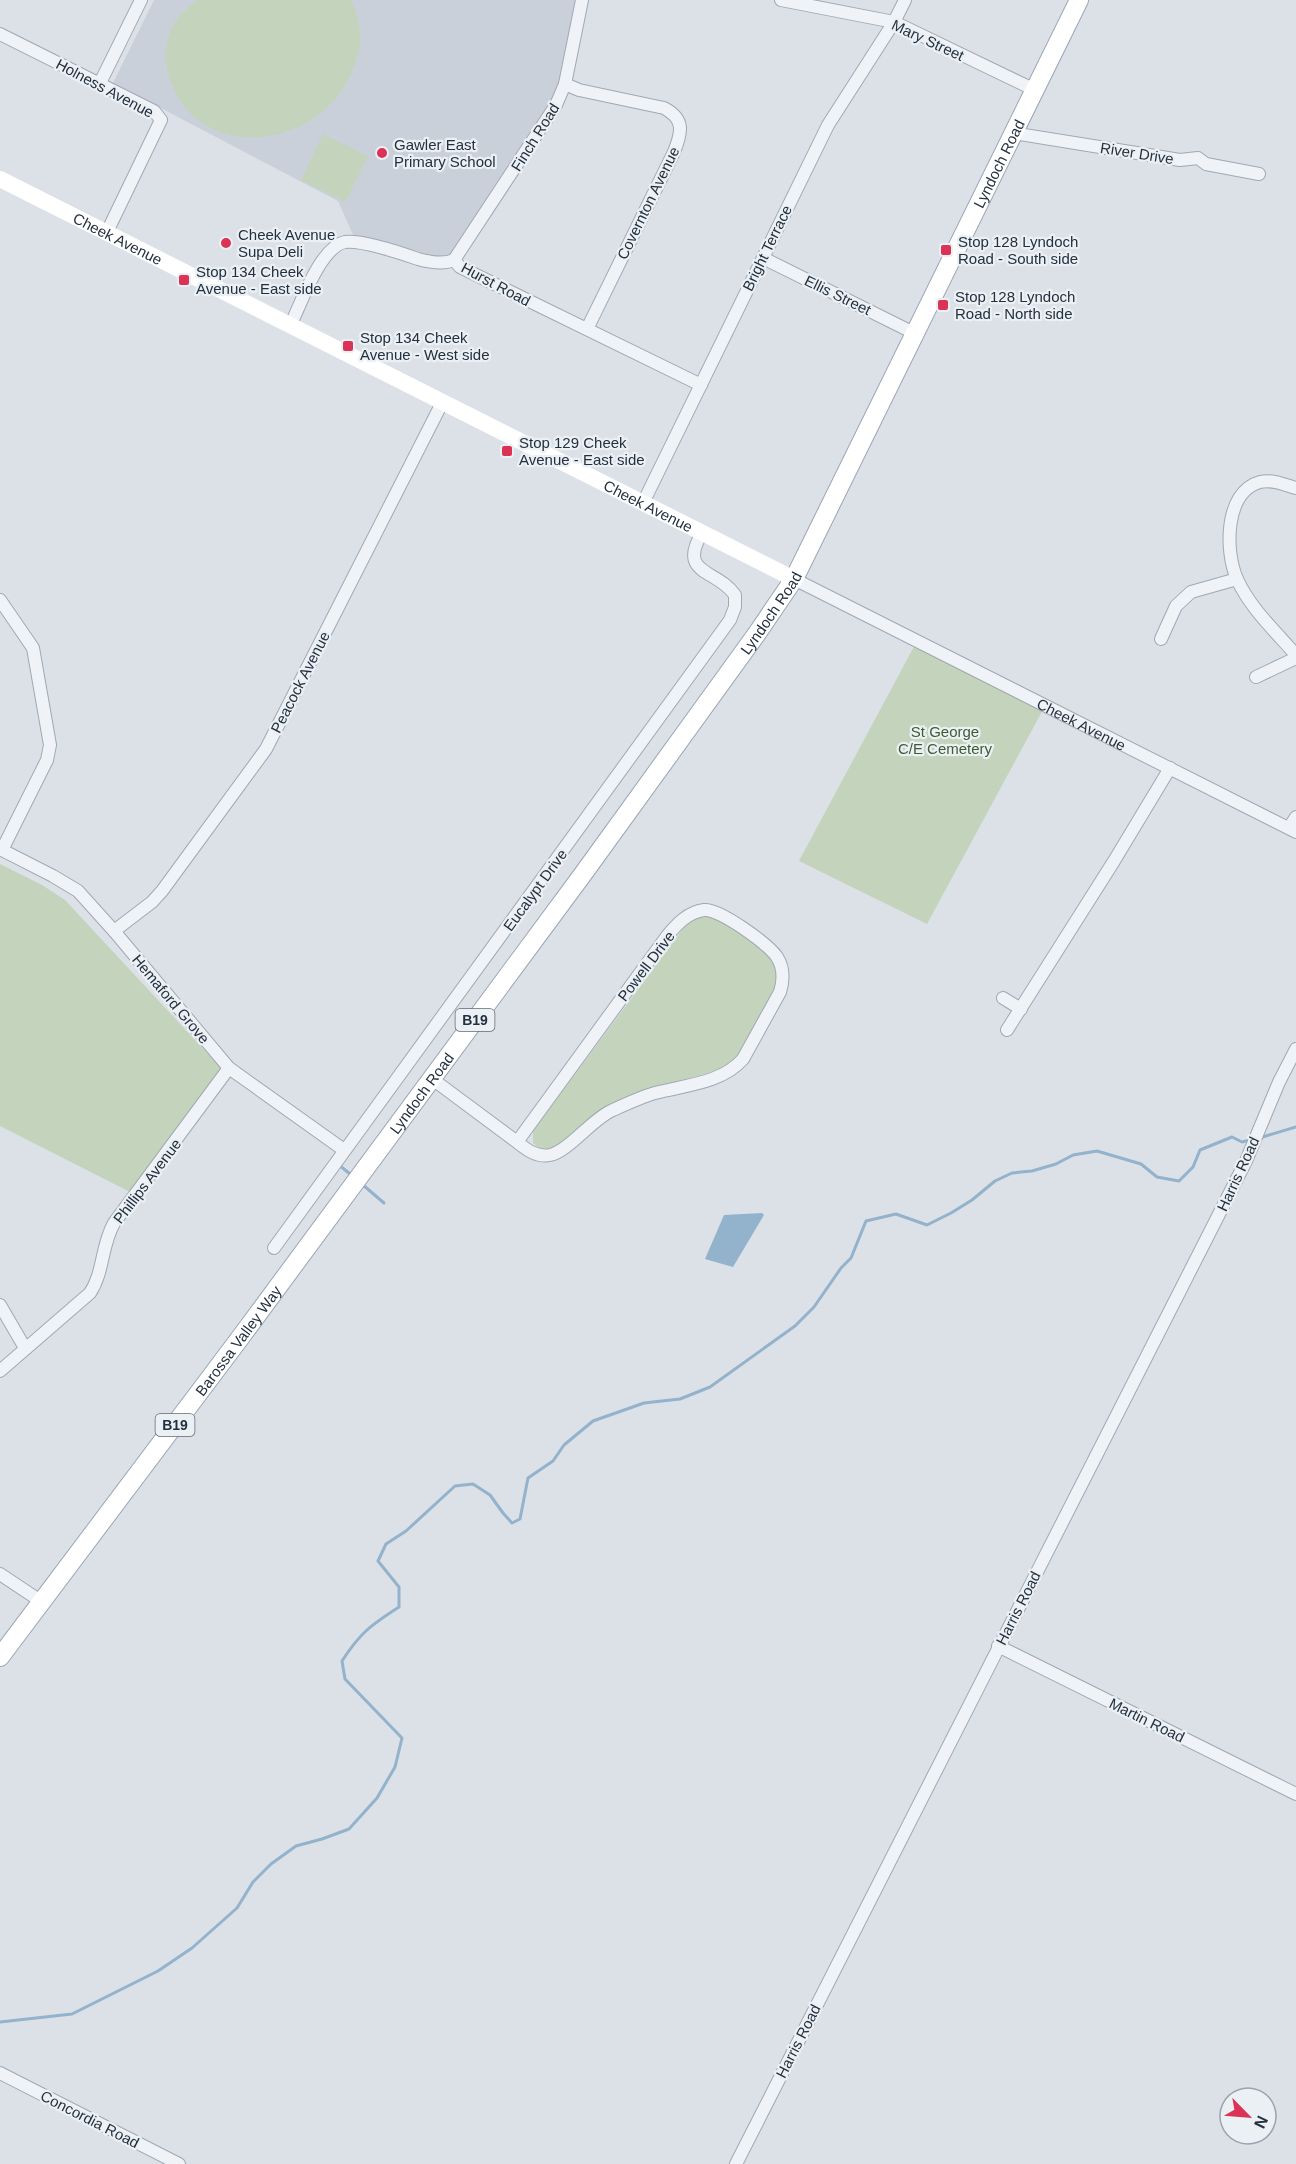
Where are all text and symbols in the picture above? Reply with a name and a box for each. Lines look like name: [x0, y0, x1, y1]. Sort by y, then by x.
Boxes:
street label: Mary Street: [889, 16, 967, 64]
street label: Holness Avenue: [53, 55, 157, 121]
street label: Finch Road: [507, 100, 563, 174]
street label: Lyndoch Road: [970, 117, 1027, 210]
place label: Gawler East Primary School: [394, 136, 496, 170]
street label: River Drive: [1099, 139, 1175, 167]
street label: Covernton Avenue: [613, 144, 683, 262]
marker: Gawler East Primary School: [375, 146, 389, 160]
street label: Bright Terrace: [739, 202, 795, 294]
street label: Cheek Avenue: [71, 209, 165, 268]
place label: Cheek Avenue Supa Deli: [238, 226, 335, 260]
place label: Stop 128 Lyndoch Road - South side: [958, 233, 1078, 267]
marker: Cheek Avenue Supa Deli: [219, 236, 233, 250]
marker: Stop 128 Lyndoch Road - South side: [939, 243, 953, 257]
street label: Hurst Road: [459, 259, 533, 309]
place label: Stop 134 Cheek Avenue - East side: [196, 263, 322, 297]
street label: Ellis Street: [802, 272, 875, 319]
marker: Stop 134 Cheek Avenue - East side: [177, 273, 191, 287]
place label: Stop 128 Lyndoch Road - North side: [955, 288, 1075, 322]
marker: Stop 128 Lyndoch Road - North side: [936, 298, 950, 312]
place label: Stop 134 Cheek Avenue - West side: [360, 329, 490, 363]
marker: Stop 134 Cheek Avenue - West side: [341, 339, 355, 353]
place label: Stop 129 Cheek Avenue - East side: [519, 434, 645, 468]
marker: Stop 129 Cheek Avenue - East side: [500, 444, 514, 458]
street label: Cheek Avenue: [601, 476, 696, 535]
street label: Lyndoch Road: [736, 569, 805, 657]
street label: Peacock Avenue: [267, 628, 333, 736]
street label: Cheek Avenue: [1034, 694, 1129, 753]
park label: St George C/E Cemetery: [898, 723, 993, 757]
street label: Eucalypt Drive: [500, 846, 570, 934]
street label: Powell Drive: [614, 928, 678, 1004]
street label: Hemaford Grove: [129, 951, 213, 1047]
road number: B19: [456, 1009, 494, 1031]
street label: Lyndoch Road: [386, 1049, 457, 1137]
street label: Harris Road: [1213, 1134, 1263, 1214]
street label: Phillips Avenue: [110, 1135, 184, 1227]
street label: Barossa Valley Way: [191, 1282, 285, 1399]
road number: B19: [156, 1414, 195, 1436]
street label: Harris Road: [992, 1568, 1044, 1648]
street label: Martin Road: [1107, 1694, 1187, 1746]
street label: Harris Road: [772, 2001, 824, 2081]
north arrow: [1218, 2086, 1278, 2146]
street label: Concordia Road: [38, 2087, 142, 2151]
text: N: [1251, 2113, 1271, 2131]

